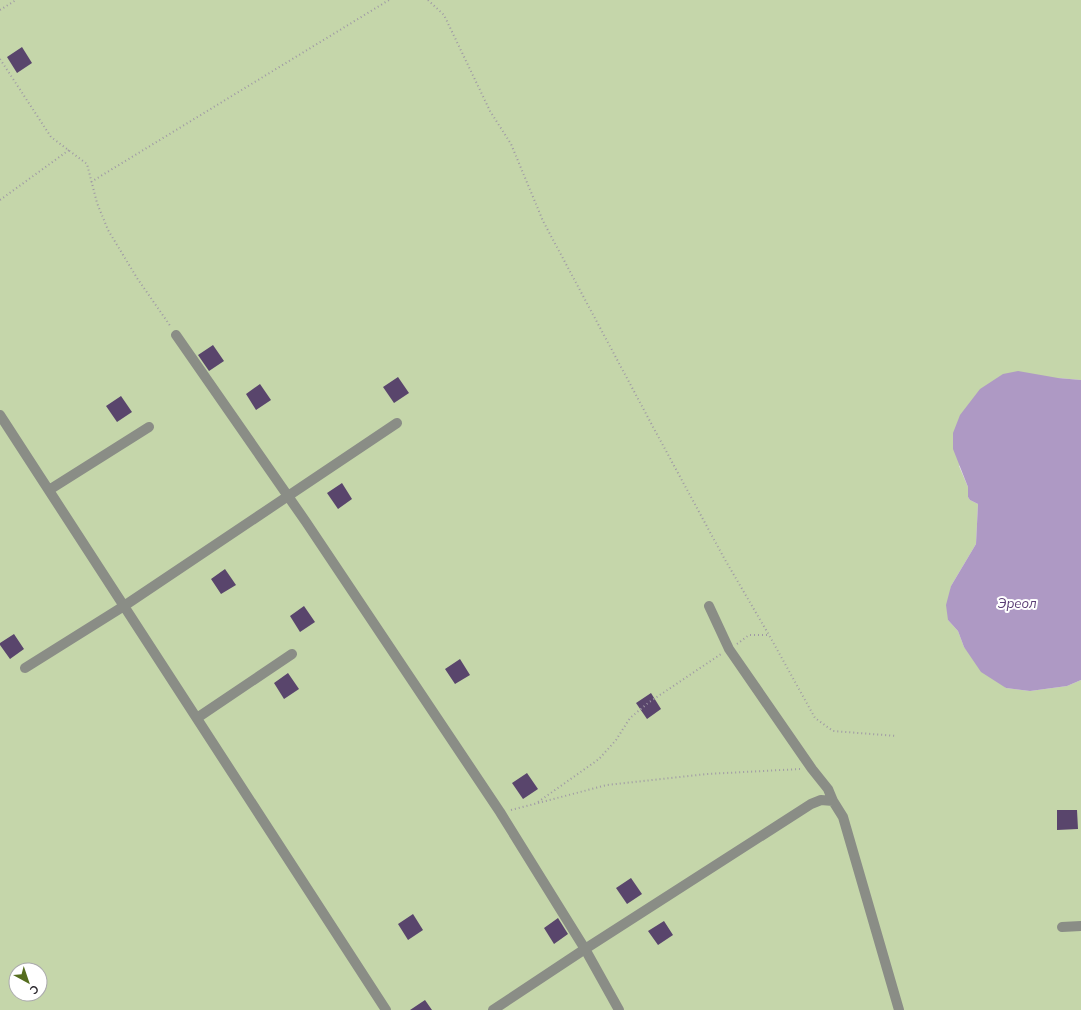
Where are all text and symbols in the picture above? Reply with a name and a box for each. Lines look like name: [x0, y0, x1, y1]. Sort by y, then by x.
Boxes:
water label: Эреол: [997, 595, 1037, 611]
north arrow: [8, 962, 48, 1002]
text: С: [27, 982, 42, 998]

